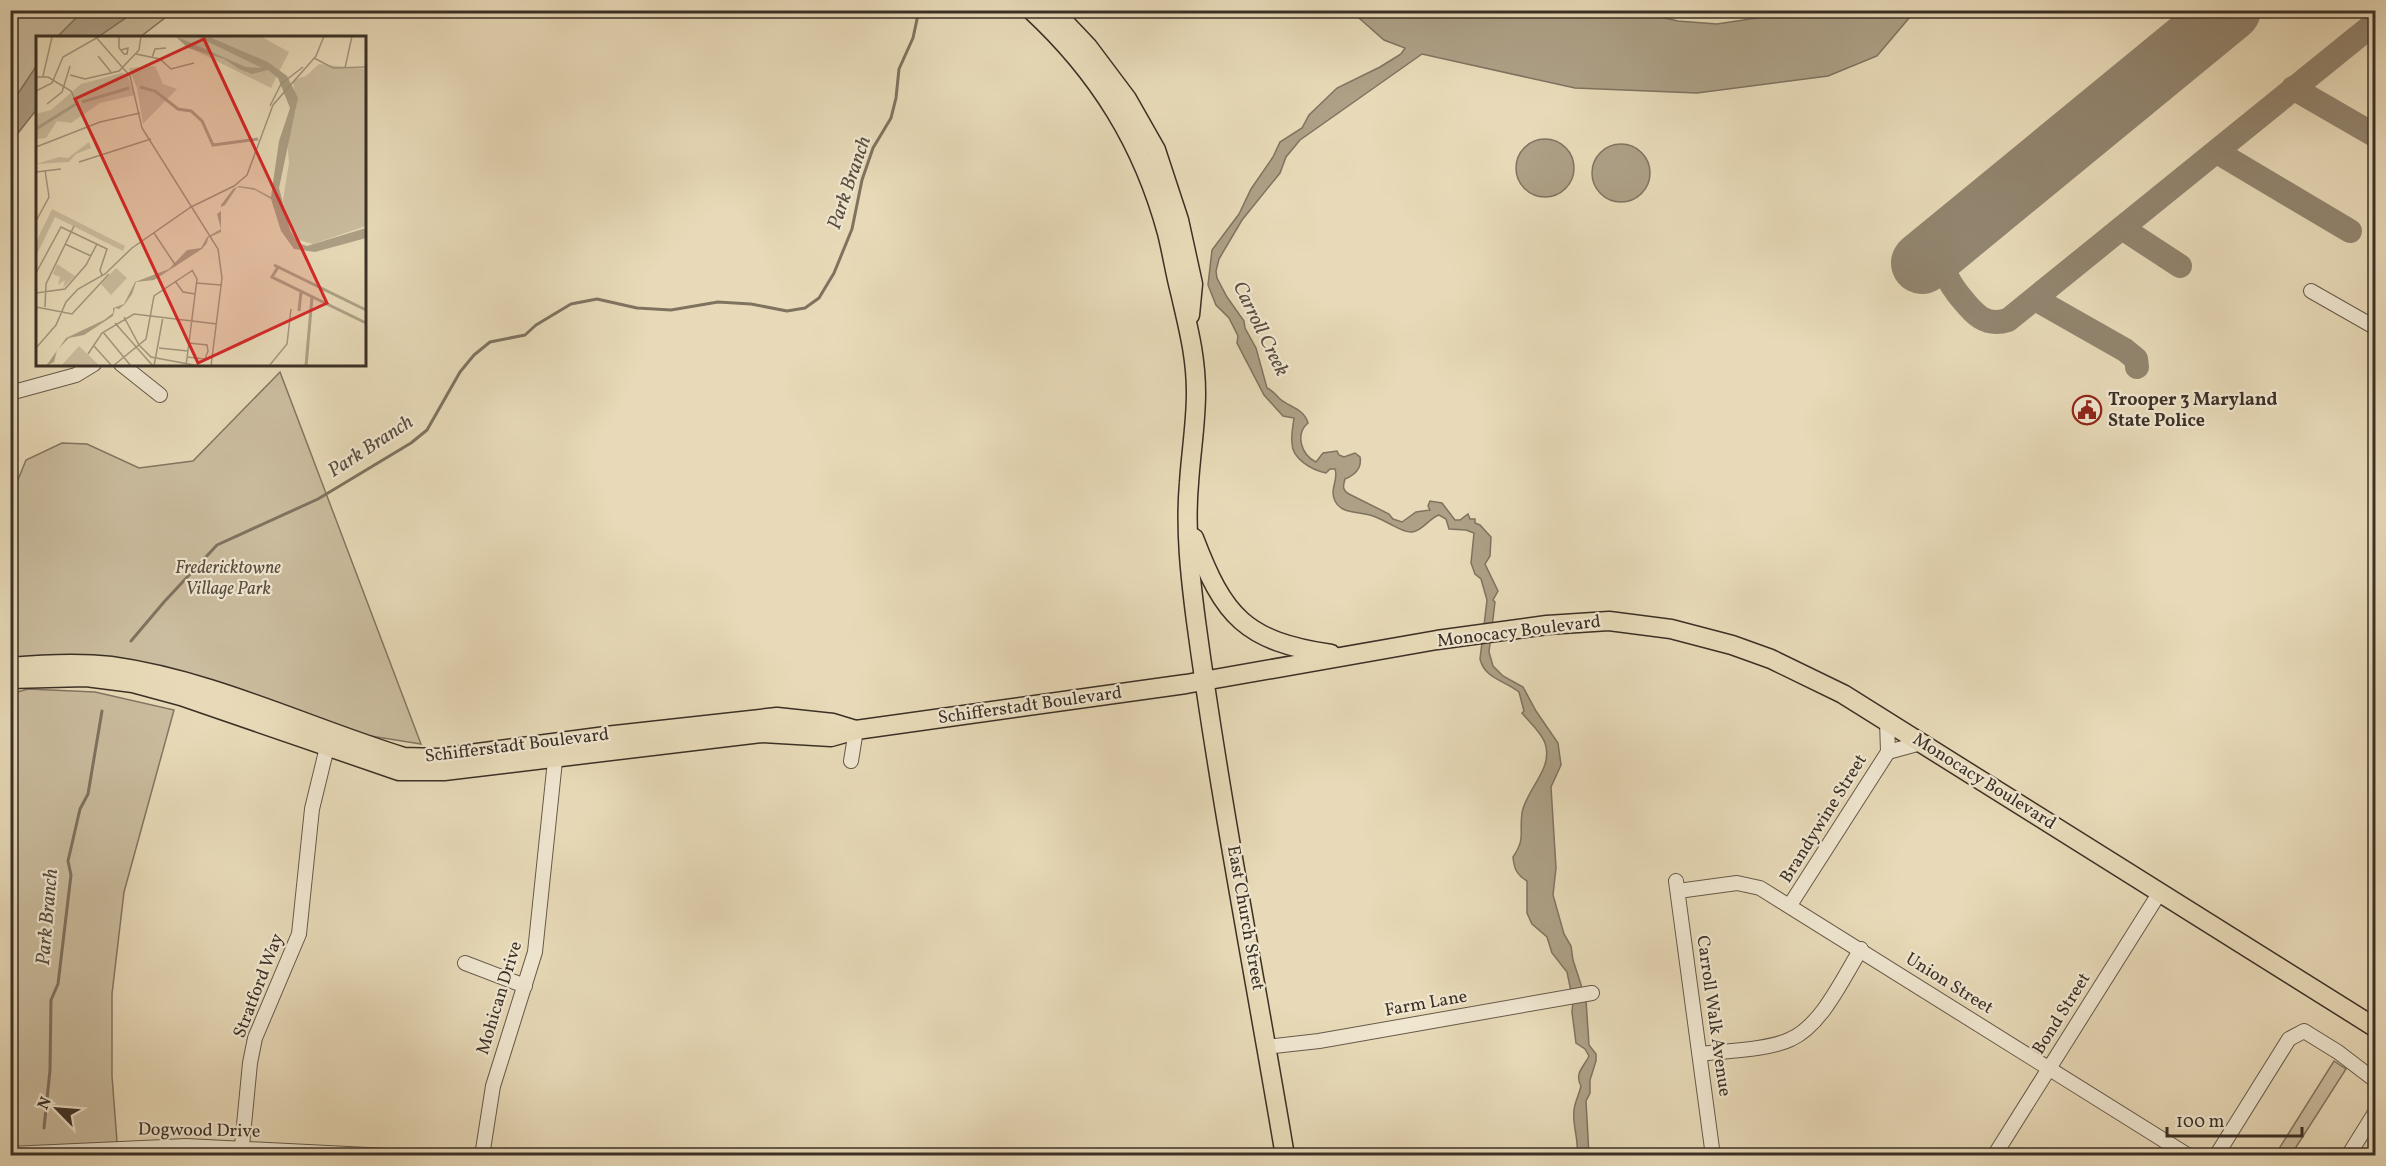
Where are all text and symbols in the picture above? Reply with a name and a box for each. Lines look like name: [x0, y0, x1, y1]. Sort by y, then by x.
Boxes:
inset map: [36, 36, 366, 366]
water label: Park Branch: [821, 133, 879, 233]
water label: Carroll Creek: [1225, 277, 1295, 381]
place label: Trooper 3 Maryland State Police: [2108, 388, 2277, 434]
public building icon: Trooper 3 Maryland State Police: [2071, 394, 2103, 426]
water label: Park Branch: [323, 409, 419, 485]
park label: Fredericktowne Village Park: [175, 556, 281, 602]
street label: Monocacy Boulevard: [1436, 610, 1602, 654]
street label: Schifferstadt Boulevard: [936, 681, 1124, 731]
street label: Schifferstadt Boulevard: [423, 722, 611, 770]
street label: Monocacy Boulevard: [1907, 728, 2061, 836]
street label: Brandywine Street: [1774, 750, 1874, 888]
street label: East Church Street: [1220, 844, 1270, 992]
water label: Park Branch: [30, 867, 66, 966]
street label: Stratford Way: [228, 930, 291, 1042]
street label: Carroll Walk Avenue: [1689, 934, 1737, 1098]
street label: Mohican Drive: [471, 938, 529, 1058]
street label: Union Street: [1900, 947, 1998, 1021]
street label: Bond Street: [2027, 968, 2097, 1060]
street label: Farm Lane: [1383, 984, 1469, 1024]
north arrow: [27, 1079, 87, 1139]
text: N: [33, 1093, 58, 1113]
scale bar: [2167, 1100, 2302, 1138]
text: 100 m: [2176, 1110, 2225, 1135]
street label: Dogwood Drive: [138, 1117, 260, 1145]

